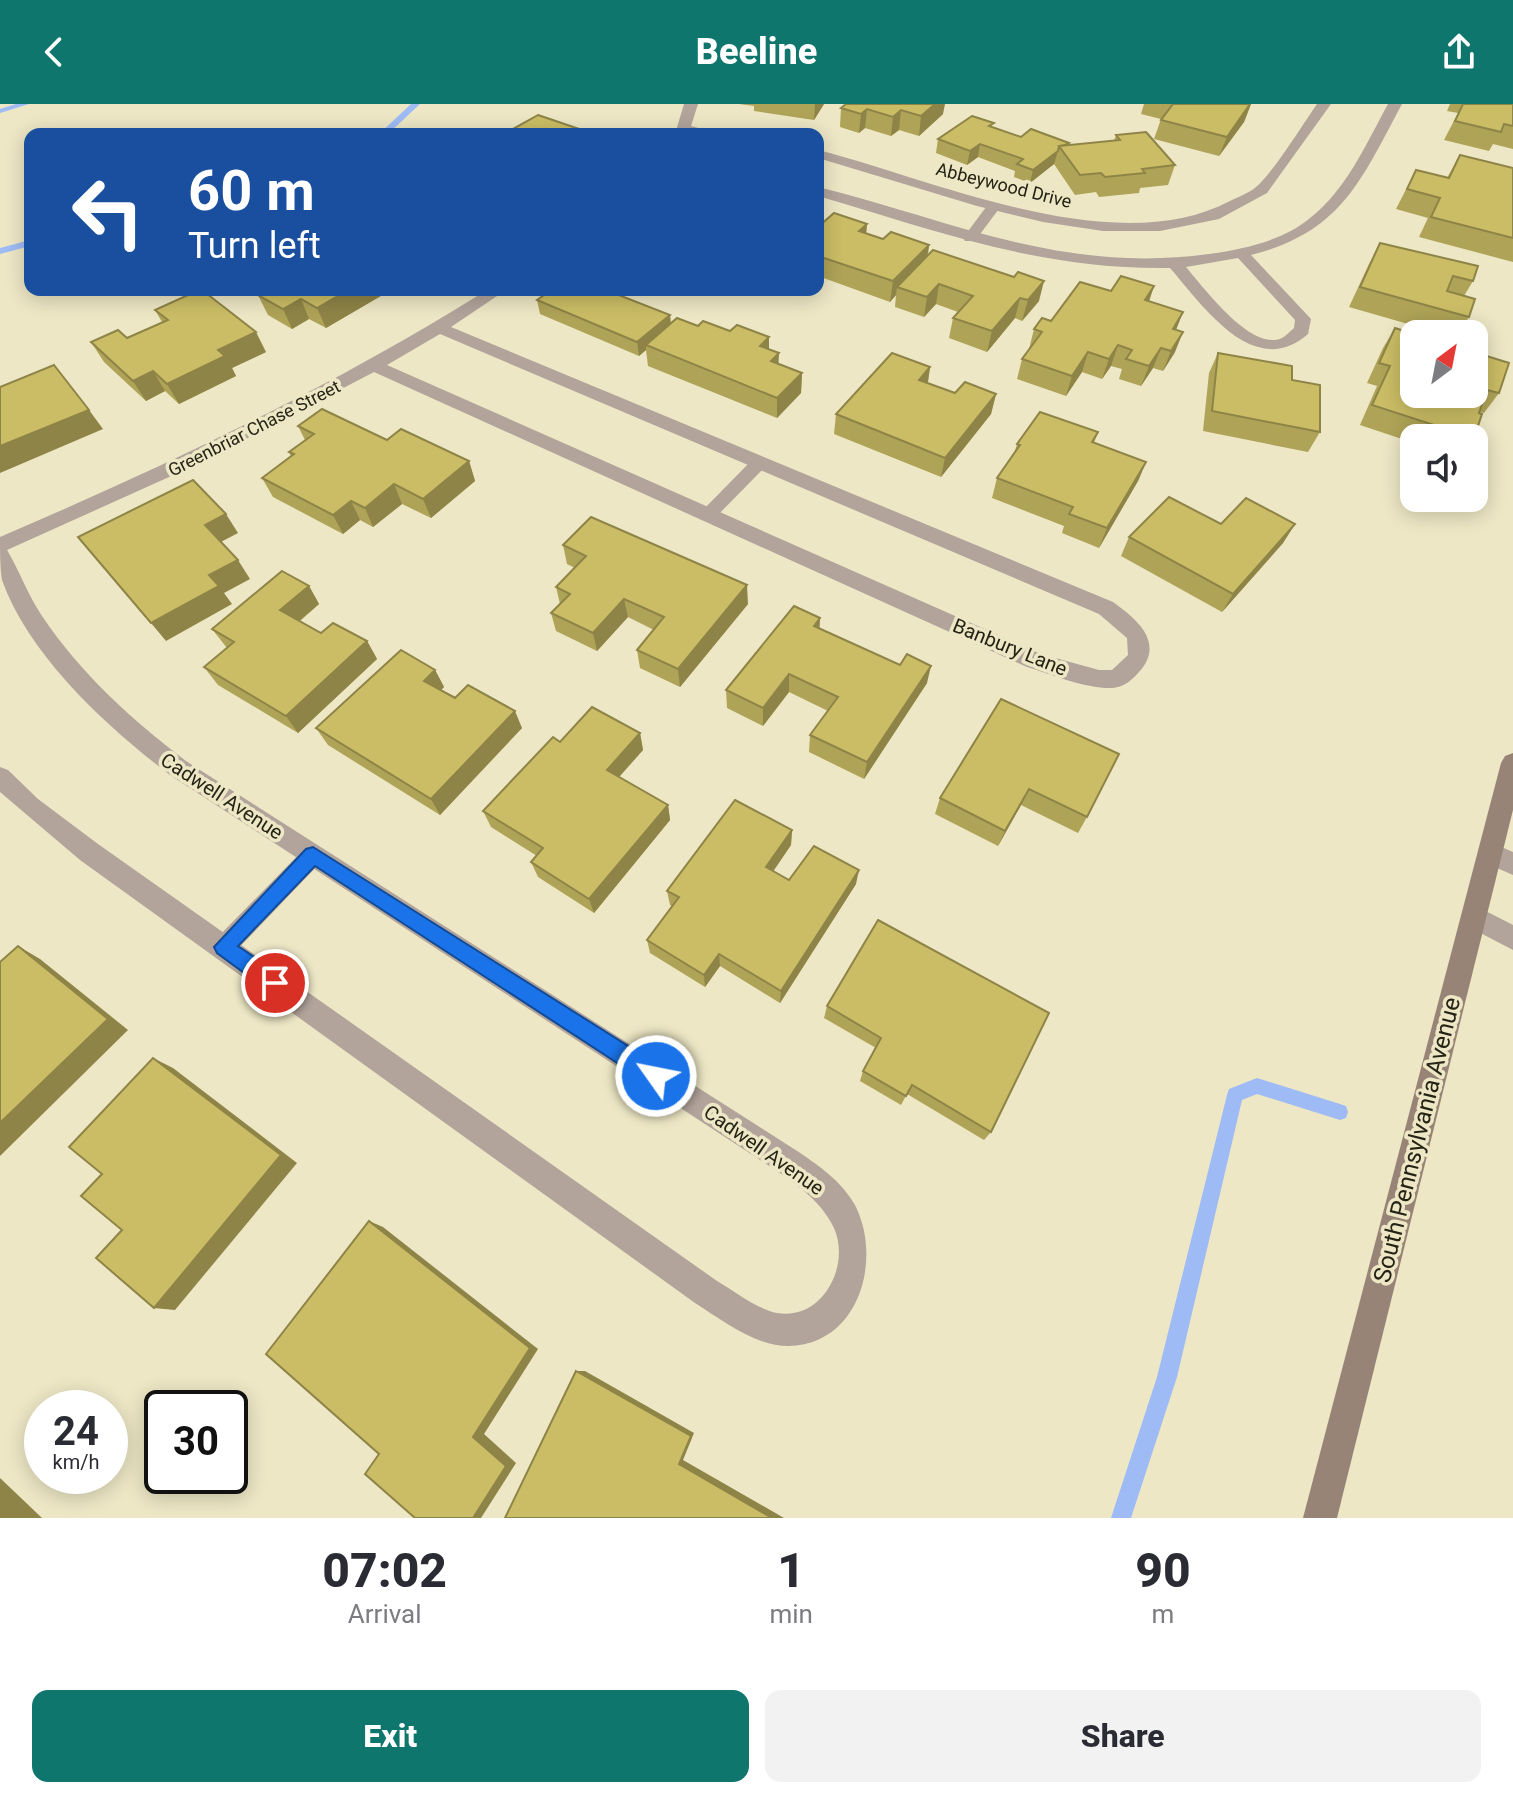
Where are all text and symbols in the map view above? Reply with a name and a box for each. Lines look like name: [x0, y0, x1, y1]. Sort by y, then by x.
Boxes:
icon: back: [32, 30, 76, 74]
icon: share: [1437, 30, 1481, 74]
text: Beeline: [696, 31, 817, 73]
text: 60 m: [188, 158, 315, 224]
street label: Abbeywood Drive: [934, 158, 1074, 212]
icon: left: [56, 160, 160, 264]
text: Turn left: [188, 225, 321, 267]
north arrow: [1400, 320, 1488, 408]
map controls: [1400, 320, 1488, 512]
street label: Greenbriar Chase Street: [164, 375, 344, 481]
button: sound: [1400, 424, 1488, 512]
street label: Banbury Lane: [949, 613, 1071, 681]
street label: Cadwell Avenue: [156, 748, 288, 844]
pin: [241, 949, 309, 1017]
icon: arrive: [253, 961, 297, 1005]
street label: South Pennsylvania Avenue: [1368, 994, 1466, 1286]
position arrow: [614, 1034, 698, 1118]
street label: Cadwell Avenue: [699, 1100, 829, 1200]
speed limit sign: 30: [144, 1390, 248, 1494]
text: 24: [53, 1408, 99, 1455]
text: km/h: [53, 1450, 99, 1474]
text: 07:02: [322, 1542, 447, 1599]
text: 1: [777, 1542, 805, 1599]
text: 90: [1135, 1542, 1191, 1599]
text: Arrival: [348, 1599, 422, 1629]
text: min: [769, 1599, 813, 1629]
text: m: [1152, 1599, 1174, 1629]
button: Exit: [32, 1690, 749, 1782]
button: Share: [765, 1690, 1481, 1782]

